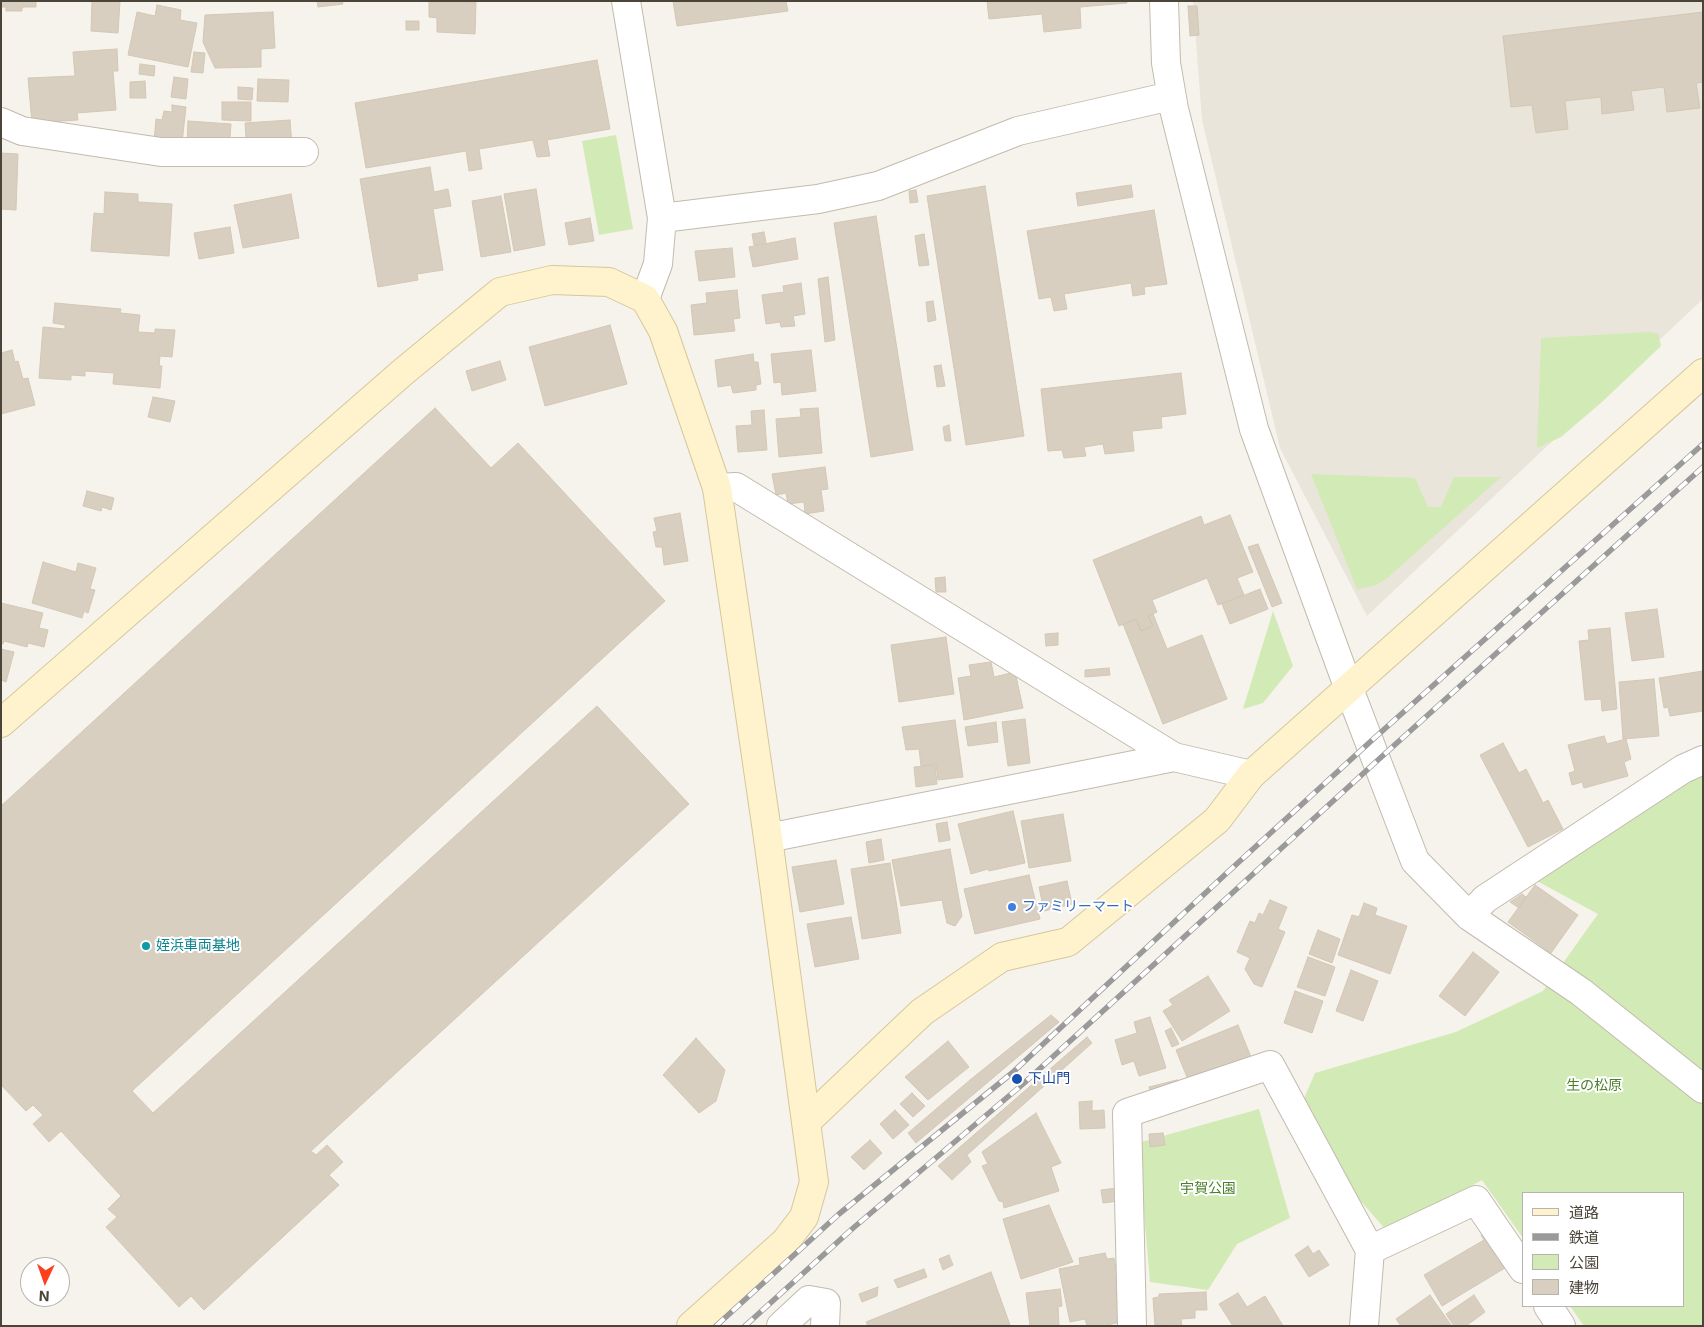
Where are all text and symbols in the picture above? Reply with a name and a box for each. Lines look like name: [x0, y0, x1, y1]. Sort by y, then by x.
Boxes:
place label: ファミリーマート: [1022, 899, 1134, 915]
marker: ファミリーマート: [1006, 901, 1018, 913]
place label: 姪浜車両基地: [156, 938, 240, 954]
marker: 姪浜車両基地: [140, 940, 152, 952]
place label: 下山門: [1028, 1071, 1070, 1087]
marker: 下山門: [1010, 1072, 1024, 1086]
park label: 生の松原: [1566, 1078, 1622, 1094]
park label: 宇賀公園: [1180, 1181, 1236, 1197]
legend: [1522, 1192, 1684, 1307]
text: 道路: [1569, 1203, 1599, 1222]
text: 鉄道: [1569, 1228, 1599, 1247]
text: 公園: [1569, 1253, 1599, 1272]
north arrow: [20, 1257, 70, 1307]
text: 建物: [1569, 1278, 1599, 1297]
text: N: [38, 1288, 50, 1305]

